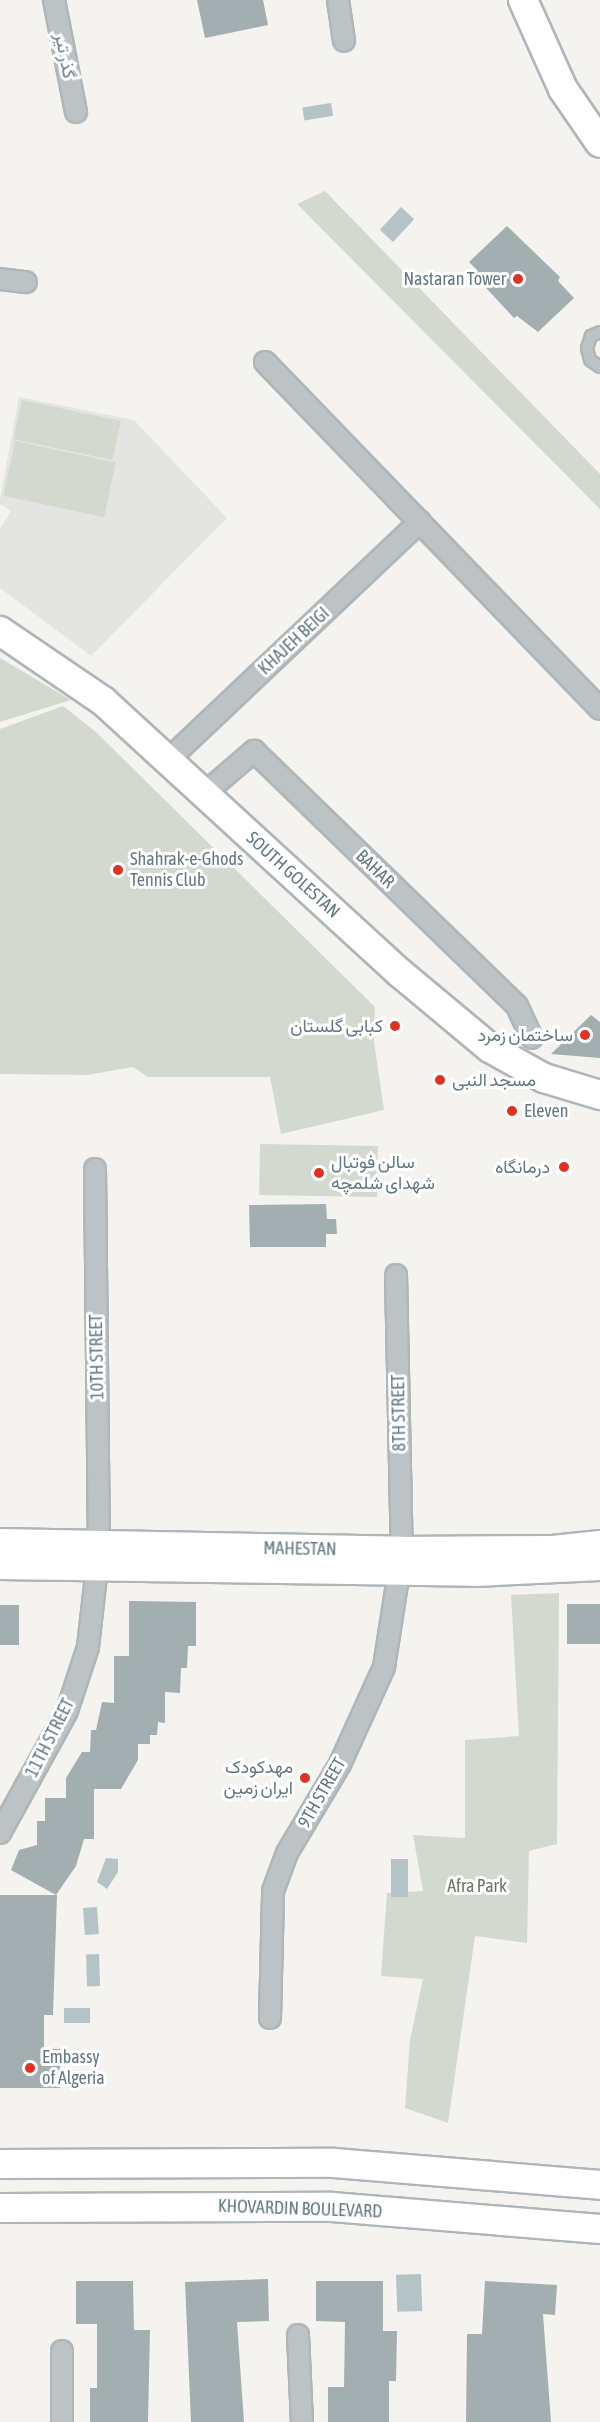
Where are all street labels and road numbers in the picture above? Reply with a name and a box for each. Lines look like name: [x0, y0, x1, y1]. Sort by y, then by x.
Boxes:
street label: گذر تیر: [50, 31, 80, 81]
street label: KHAJEH BEIGI: [254, 603, 334, 679]
street label: SOUTH GOLESTAN: [242, 827, 344, 923]
street label: BAHAR: [351, 845, 399, 893]
street label: 10TH STREET: [85, 1314, 109, 1400]
street label: 8TH STREET: [388, 1374, 410, 1452]
street label: MAHESTAN: [263, 1538, 337, 1560]
street label: 11TH STREET: [21, 1695, 79, 1781]
street label: 9TH STREET: [293, 1754, 351, 1832]
street label: KHOVARDIN BOULEVARD: [218, 2195, 382, 2223]

